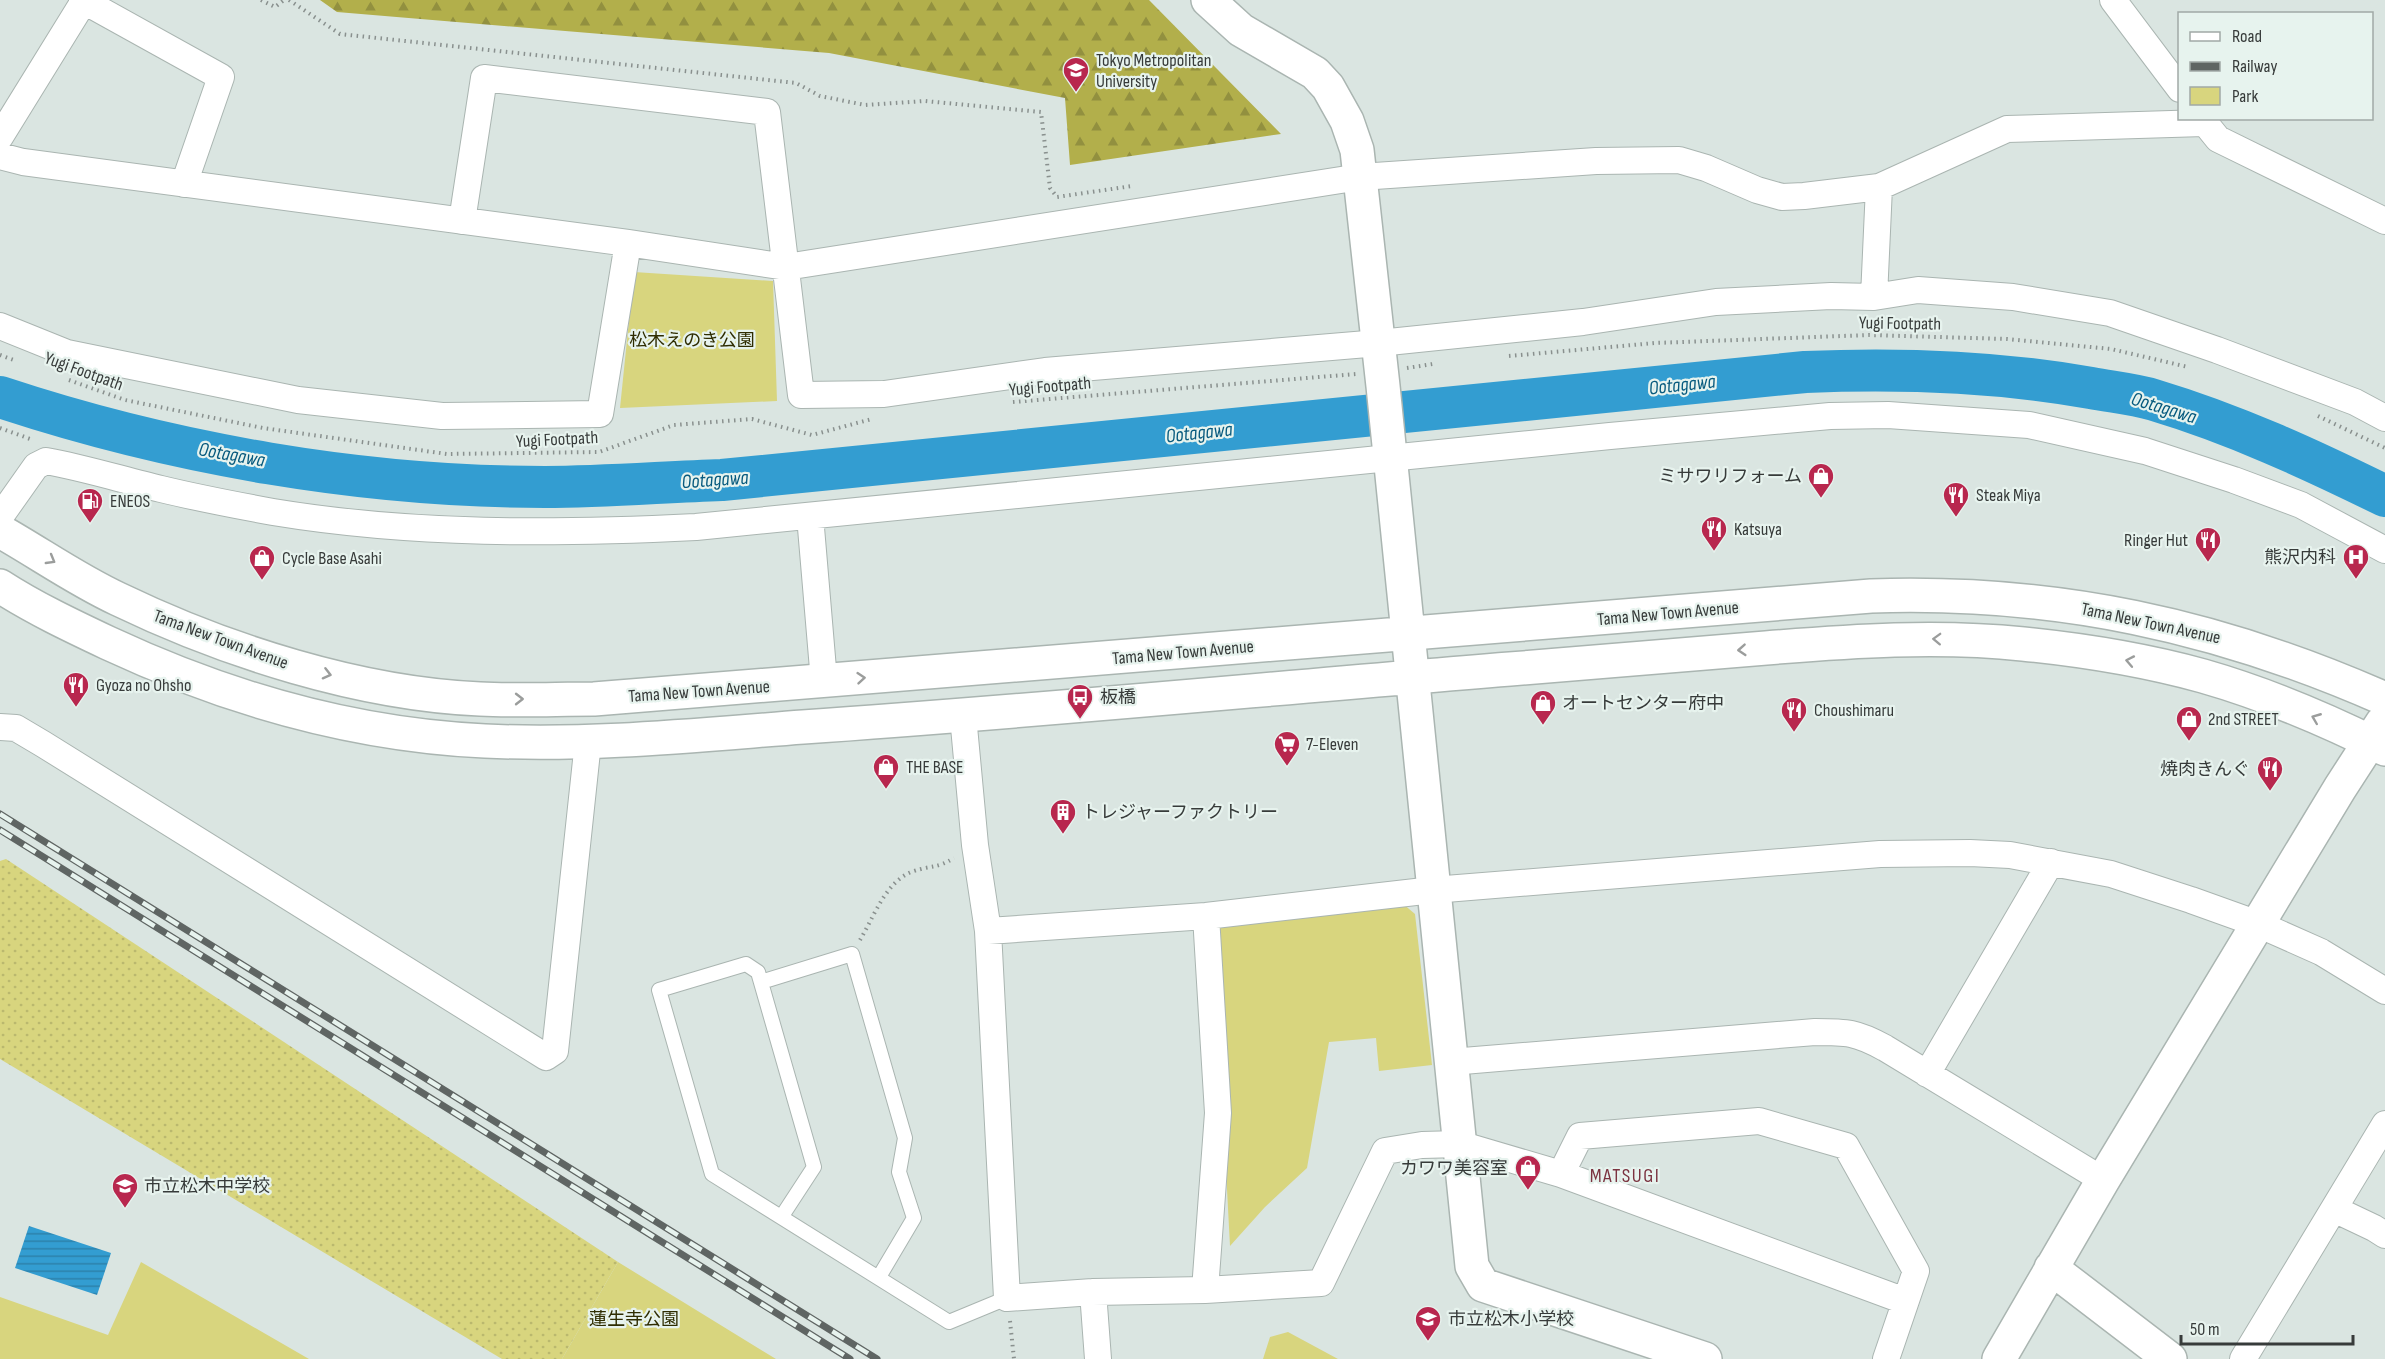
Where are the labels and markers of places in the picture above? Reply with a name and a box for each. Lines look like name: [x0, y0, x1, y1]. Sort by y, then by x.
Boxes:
place label: Tokyo Metropolitan University: [1096, 50, 1211, 92]
school or university icon: Tokyo Metropolitan University: [1061, 55, 1091, 93]
shop icon: ミサワリフォーム: [1806, 461, 1836, 499]
place label: ミサワリフォーム: [1659, 466, 1802, 487]
restaurant icon: Steak Miya: [1941, 480, 1971, 518]
place label: Steak Miya: [1976, 485, 2041, 506]
fuel station icon: ENEOS: [75, 486, 105, 524]
place label: ENEOS: [110, 491, 151, 512]
restaurant icon: Katsuya: [1699, 514, 1729, 552]
place label: Katsuya: [1734, 519, 1782, 540]
restaurant icon: Ringer Hut: [2193, 525, 2223, 563]
place label: Ringer Hut: [2124, 530, 2189, 551]
hospital icon: 熊沢内科: [2341, 542, 2371, 580]
shop icon: Cycle Base Asahi: [247, 543, 277, 581]
place label: 熊沢内科: [2264, 547, 2336, 568]
place label: Cycle Base Asahi: [282, 548, 382, 569]
restaurant icon: Gyoza no Ohsho: [61, 670, 91, 708]
place label: Gyoza no Ohsho: [96, 675, 191, 696]
bus stop icon: 板橋: [1065, 682, 1095, 720]
place label: 板橋: [1100, 687, 1136, 708]
shop icon: オートセンター府中: [1528, 688, 1558, 726]
place label: オートセンター府中: [1562, 693, 1724, 714]
restaurant icon: Choushimaru: [1779, 695, 1809, 733]
place label: Choushimaru: [1814, 700, 1894, 721]
shop icon: 2nd STREET: [2174, 704, 2204, 742]
place label: 2nd STREET: [2208, 709, 2279, 730]
supermarket icon: 7-Eleven: [1272, 729, 1302, 767]
place label: 7-Eleven: [1306, 734, 1359, 755]
shop icon: THE BASE: [871, 752, 901, 790]
restaurant icon: 焼肉きんぐ: [2255, 754, 2285, 792]
place label: THE BASE: [906, 757, 964, 778]
place label: 焼肉きんぐ: [2160, 759, 2250, 780]
building icon: トレジャーファクトリー: [1048, 797, 1078, 835]
place label: トレジャーファクトリー: [1082, 802, 1278, 823]
shop icon: カワワ美容室: [1513, 1153, 1543, 1191]
place label: カワワ美容室: [1400, 1158, 1508, 1179]
school or university icon: 市立松木中学校: [110, 1171, 140, 1209]
place label: 市立松木中学校: [144, 1176, 270, 1197]
school or university icon: 市立松木小学校: [1413, 1304, 1443, 1342]
place label: 市立松木小学校: [1448, 1309, 1574, 1330]

